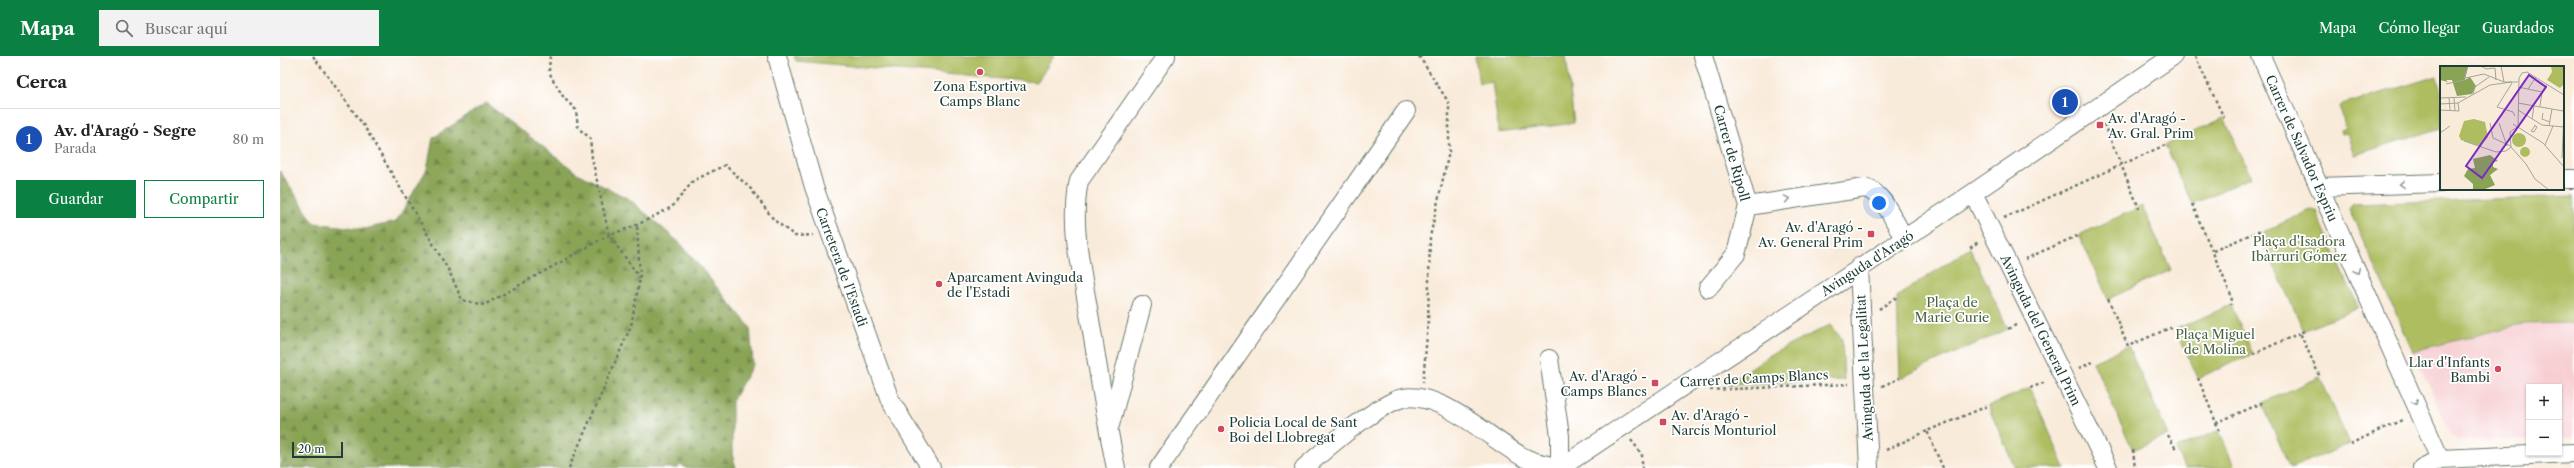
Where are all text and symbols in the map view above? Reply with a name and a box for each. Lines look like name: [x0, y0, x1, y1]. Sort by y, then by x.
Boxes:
search box: [99, 10, 379, 46]
text: Mapa: [20, 17, 75, 40]
icon: search: [113, 17, 135, 39]
text: Buscar aquí: [145, 19, 228, 38]
text: Mapa: [2319, 19, 2356, 37]
text: Cómo llegar: [2378, 19, 2460, 37]
text: Guardados: [2482, 19, 2554, 37]
inset map: [2440, 66, 2564, 190]
marker: Zona Esportiva Camps Blanc: [975, 67, 985, 77]
text: Cerca: [16, 72, 67, 92]
street label: Carrer de Salvador Espriu: [2262, 72, 2342, 224]
place label: Zona Esportiva Camps Blanc: [933, 78, 1027, 109]
pin: 1: [2052, 87, 2078, 117]
street label: Carrer de Ripoll: [1711, 103, 1753, 203]
place label: Av. d'Aragó - Av. Gral. Prim: [2107, 110, 2194, 141]
marker: Av. d'Aragó - Av. Gral. Prim: [2095, 120, 2105, 130]
text: Av. d'Aragó - Segre: [54, 121, 196, 140]
text: 1: [26, 131, 32, 147]
text: 80 m: [232, 131, 264, 147]
text: Parada: [54, 140, 96, 156]
button: Guardar: [16, 180, 136, 218]
button: Compartir: [144, 180, 264, 218]
one-way arrow: [2399, 180, 2405, 189]
your location: [1869, 193, 1889, 213]
one-way arrow: [1784, 196, 1790, 204]
street label: Carretera de l'Estadi: [813, 205, 871, 329]
place label: Av. d'Aragó - Av. General Prim: [1757, 219, 1863, 250]
street label: Avinguda d'Aragó: [1817, 227, 1916, 300]
marker: Av. d'Aragó - Av. General Prim: [1866, 229, 1876, 239]
park label: Plaça d'Isadora Ibàrruri Gómez: [2251, 233, 2347, 264]
street label: Avinguda del General Prim: [1997, 251, 2085, 408]
one-way arrow: [2352, 267, 2360, 274]
place label: Aparcament Avinguda de l'Estadi: [946, 269, 1083, 300]
marker: Aparcament Avinguda de l'Estadi: [934, 279, 944, 289]
street label: Avinguda de la Legalitat: [1852, 294, 1876, 443]
park label: Plaça de Marie Curie: [1915, 294, 1989, 325]
park label: Plaça Miguel de Molina: [2175, 326, 2255, 357]
place label: Llar d'Infants Bambi: [2408, 354, 2490, 385]
marker: Llar d'Infants Bambi: [2493, 364, 2503, 374]
street label: Carrer de Camps Blancs: [1679, 366, 1829, 390]
place label: Av. d'Aragó - Camps Blancs: [1561, 368, 1647, 399]
marker: Av. d'Aragó - Camps Blancs: [1650, 378, 1660, 388]
map controls: [2526, 384, 2562, 456]
button: +: [2526, 384, 2562, 420]
one-way arrow: [2410, 398, 2418, 406]
place label: Av. d'Aragó - Narcís Monturiol: [1670, 407, 1776, 438]
place label: Policia Local de Sant Boi del Llobregat: [1229, 414, 1358, 445]
marker: Av. d'Aragó - Narcís Monturiol: [1658, 417, 1668, 427]
button: −: [2526, 420, 2562, 456]
marker: Policia Local de Sant Boi del Llobregat: [1216, 424, 1226, 434]
scale bar: [292, 440, 343, 459]
text: 20 m: [298, 442, 324, 456]

